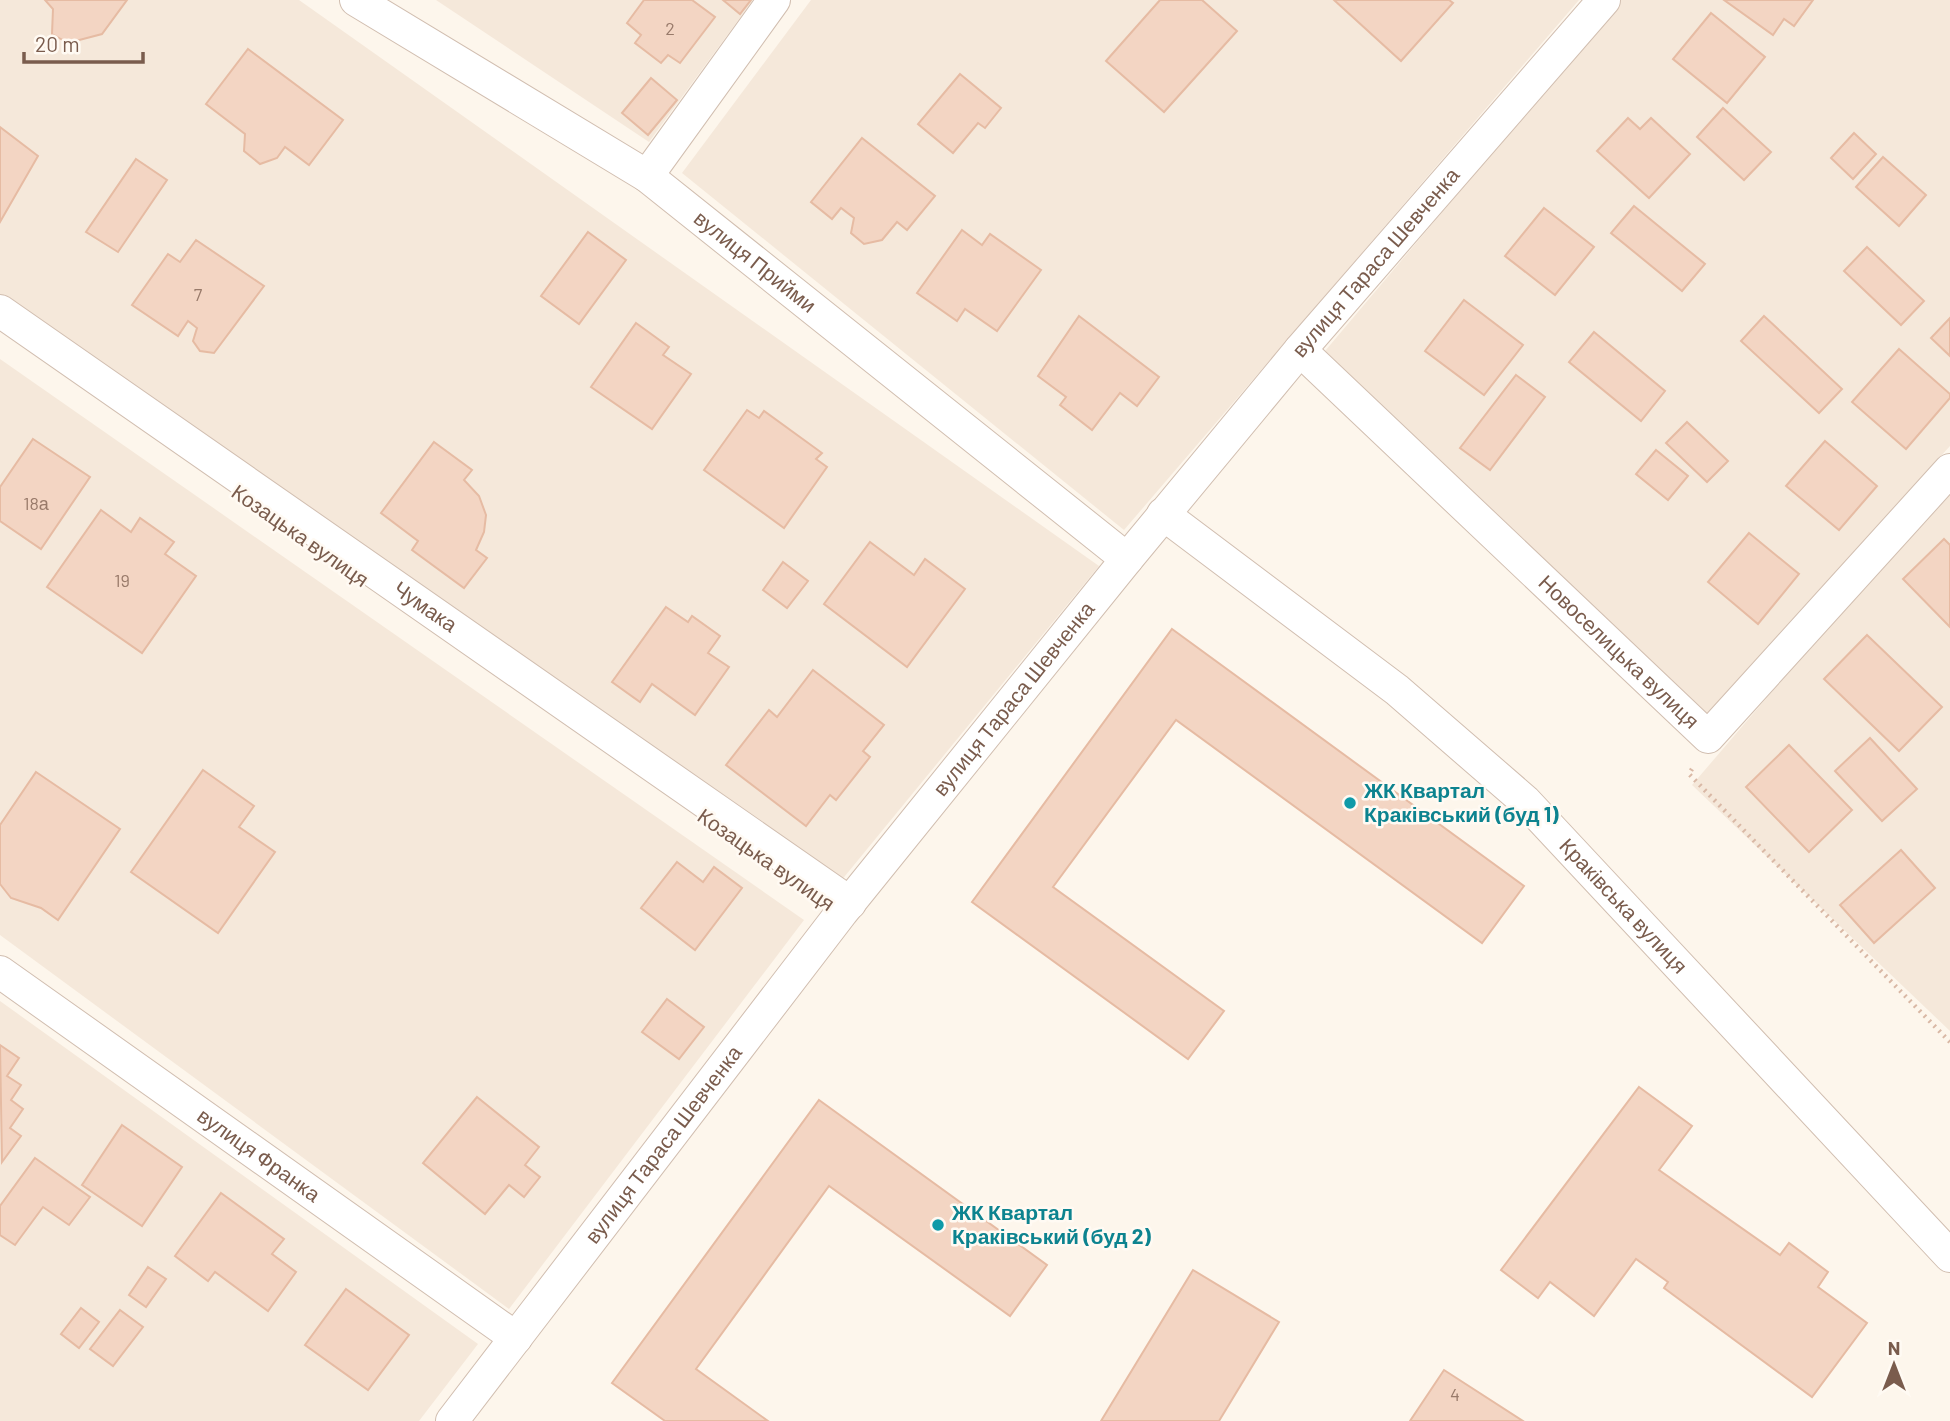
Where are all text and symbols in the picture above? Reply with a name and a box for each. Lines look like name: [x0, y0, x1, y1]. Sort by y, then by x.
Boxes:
house number: 2: [665, 17, 675, 39]
scale bar: [24, 21, 144, 65]
text: 20 m: [35, 31, 80, 56]
street label: вулиця Тараса Шевченка: [1286, 162, 1464, 361]
street label: вулиця Прийми: [690, 205, 822, 317]
house number: 7: [194, 283, 203, 305]
street label: Козацька вулиця: [227, 478, 374, 591]
house number: 18а: [23, 492, 50, 514]
house number: 19: [114, 569, 130, 591]
street label: Новоселицька вулиця: [1534, 569, 1705, 733]
street label: Чумака: [389, 575, 463, 637]
street label: вулиця Тараса Шевченка: [927, 596, 1099, 800]
place label: ЖК Квартал Краківський (буд 1): [1363, 777, 1559, 826]
marker: ЖК Квартал Краківський (буд 1): [1342, 795, 1358, 811]
street label: Козацька вулиця: [693, 802, 840, 915]
street label: Краківська вулиця: [1555, 832, 1693, 978]
street label: вулиця Тараса Шевченка: [579, 1040, 746, 1248]
street label: вулиця Франка: [193, 1102, 326, 1206]
place label: ЖК Квартал Краківський (буд 2): [951, 1199, 1152, 1248]
marker: ЖК Квартал Краківський (буд 2): [930, 1217, 946, 1233]
north arrow: [1859, 1330, 1929, 1400]
text: N: [1888, 1336, 1900, 1359]
house number: 4: [1450, 1383, 1460, 1405]

